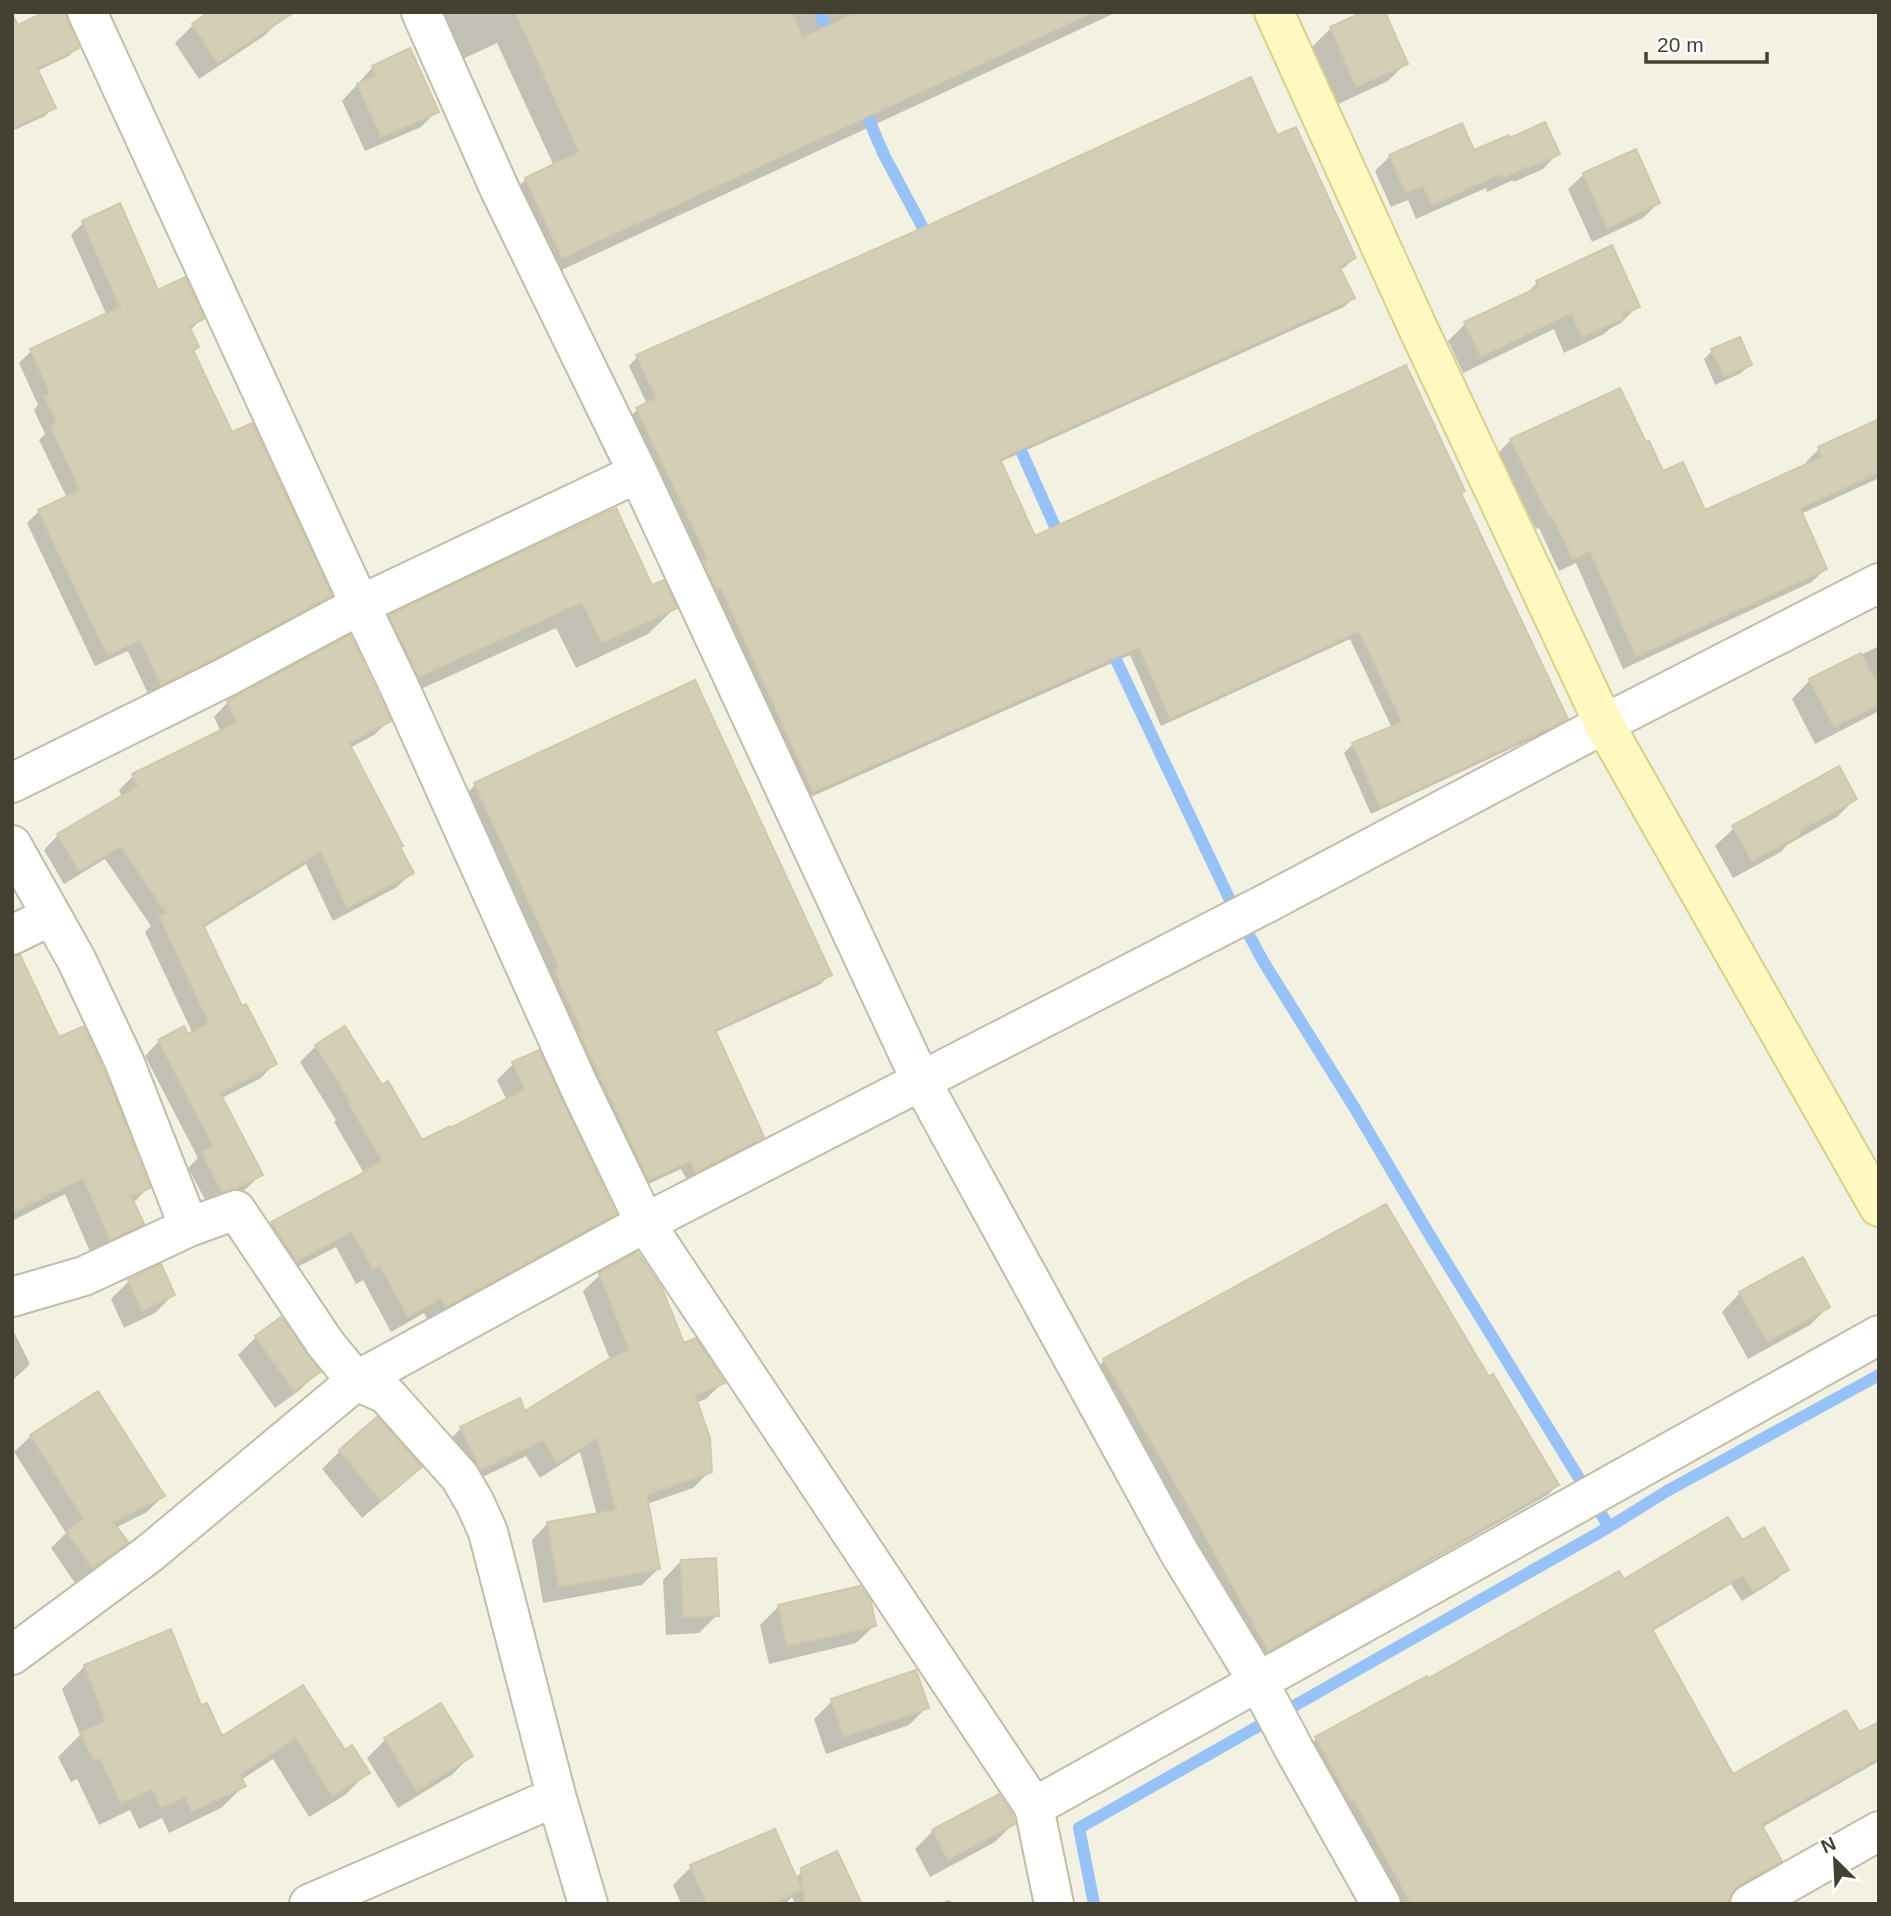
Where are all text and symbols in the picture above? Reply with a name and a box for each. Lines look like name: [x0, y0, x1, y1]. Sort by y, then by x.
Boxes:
scale bar: [1646, 21, 1767, 65]
text: 20 m: [1657, 33, 1704, 56]
north arrow: [1800, 1825, 1870, 1895]
text: N: [1818, 1833, 1839, 1857]

